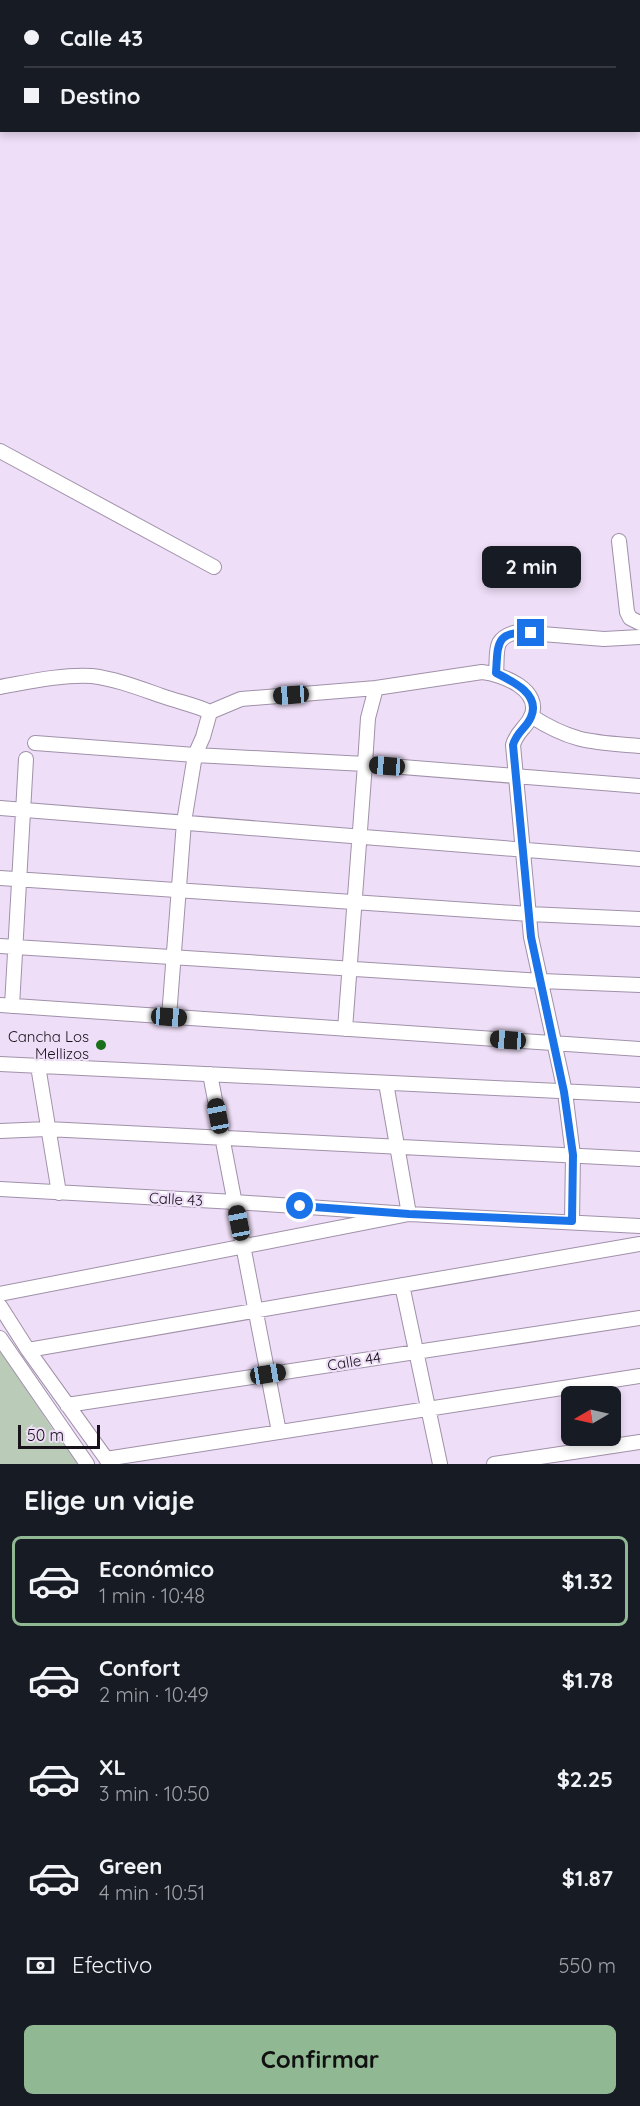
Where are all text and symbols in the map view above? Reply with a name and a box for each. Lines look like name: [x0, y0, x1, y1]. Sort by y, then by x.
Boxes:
text: Calle 43: [60, 24, 143, 52]
text: Destino: [60, 82, 141, 110]
callout: 2 min: [482, 546, 580, 588]
text: 2 min: [505, 554, 558, 579]
route end: [517, 619, 544, 646]
car: [272, 685, 310, 705]
car: [368, 756, 406, 776]
car: [150, 1007, 188, 1027]
place label: Cancha Los Mellizos: [8, 1027, 89, 1063]
car: [489, 1030, 527, 1050]
marker: Cancha Los Mellizos: [94, 1038, 108, 1052]
car: [206, 1097, 230, 1135]
street label: Calle 43: [149, 1188, 204, 1210]
route start: [286, 1192, 313, 1219]
car: [227, 1204, 251, 1242]
street label: Calle 44: [326, 1347, 382, 1375]
car: [249, 1362, 287, 1386]
north arrow: [561, 1386, 621, 1446]
map controls: [561, 1386, 621, 1446]
scale bar: [18, 1422, 100, 1450]
text: 50 m: [27, 1425, 64, 1445]
text: Elige un viaje: [24, 1483, 195, 1517]
icon: car: [27, 1554, 81, 1608]
text: Económico: [99, 1555, 214, 1583]
text: $1.32: [561, 1567, 613, 1595]
text: 1 min · 10:48: [99, 1583, 205, 1608]
icon: car: [27, 1653, 81, 1707]
text: Confort: [99, 1654, 181, 1682]
text: $1.78: [562, 1666, 613, 1694]
text: 2 min · 10:49: [99, 1682, 209, 1707]
icon: car: [27, 1752, 81, 1806]
text: XL: [99, 1753, 126, 1781]
text: $2.25: [557, 1765, 613, 1793]
text: 3 min · 10:50: [99, 1781, 210, 1806]
icon: car: [27, 1851, 81, 1905]
text: Green: [99, 1852, 162, 1880]
text: $1.87: [562, 1864, 613, 1892]
text: 4 min · 10:51: [99, 1880, 205, 1905]
icon: cash: [24, 1949, 57, 1982]
text: Efectivo: [72, 1951, 152, 1979]
text: 550 m: [559, 1953, 616, 1978]
button: Confirmar: [24, 2025, 616, 2094]

